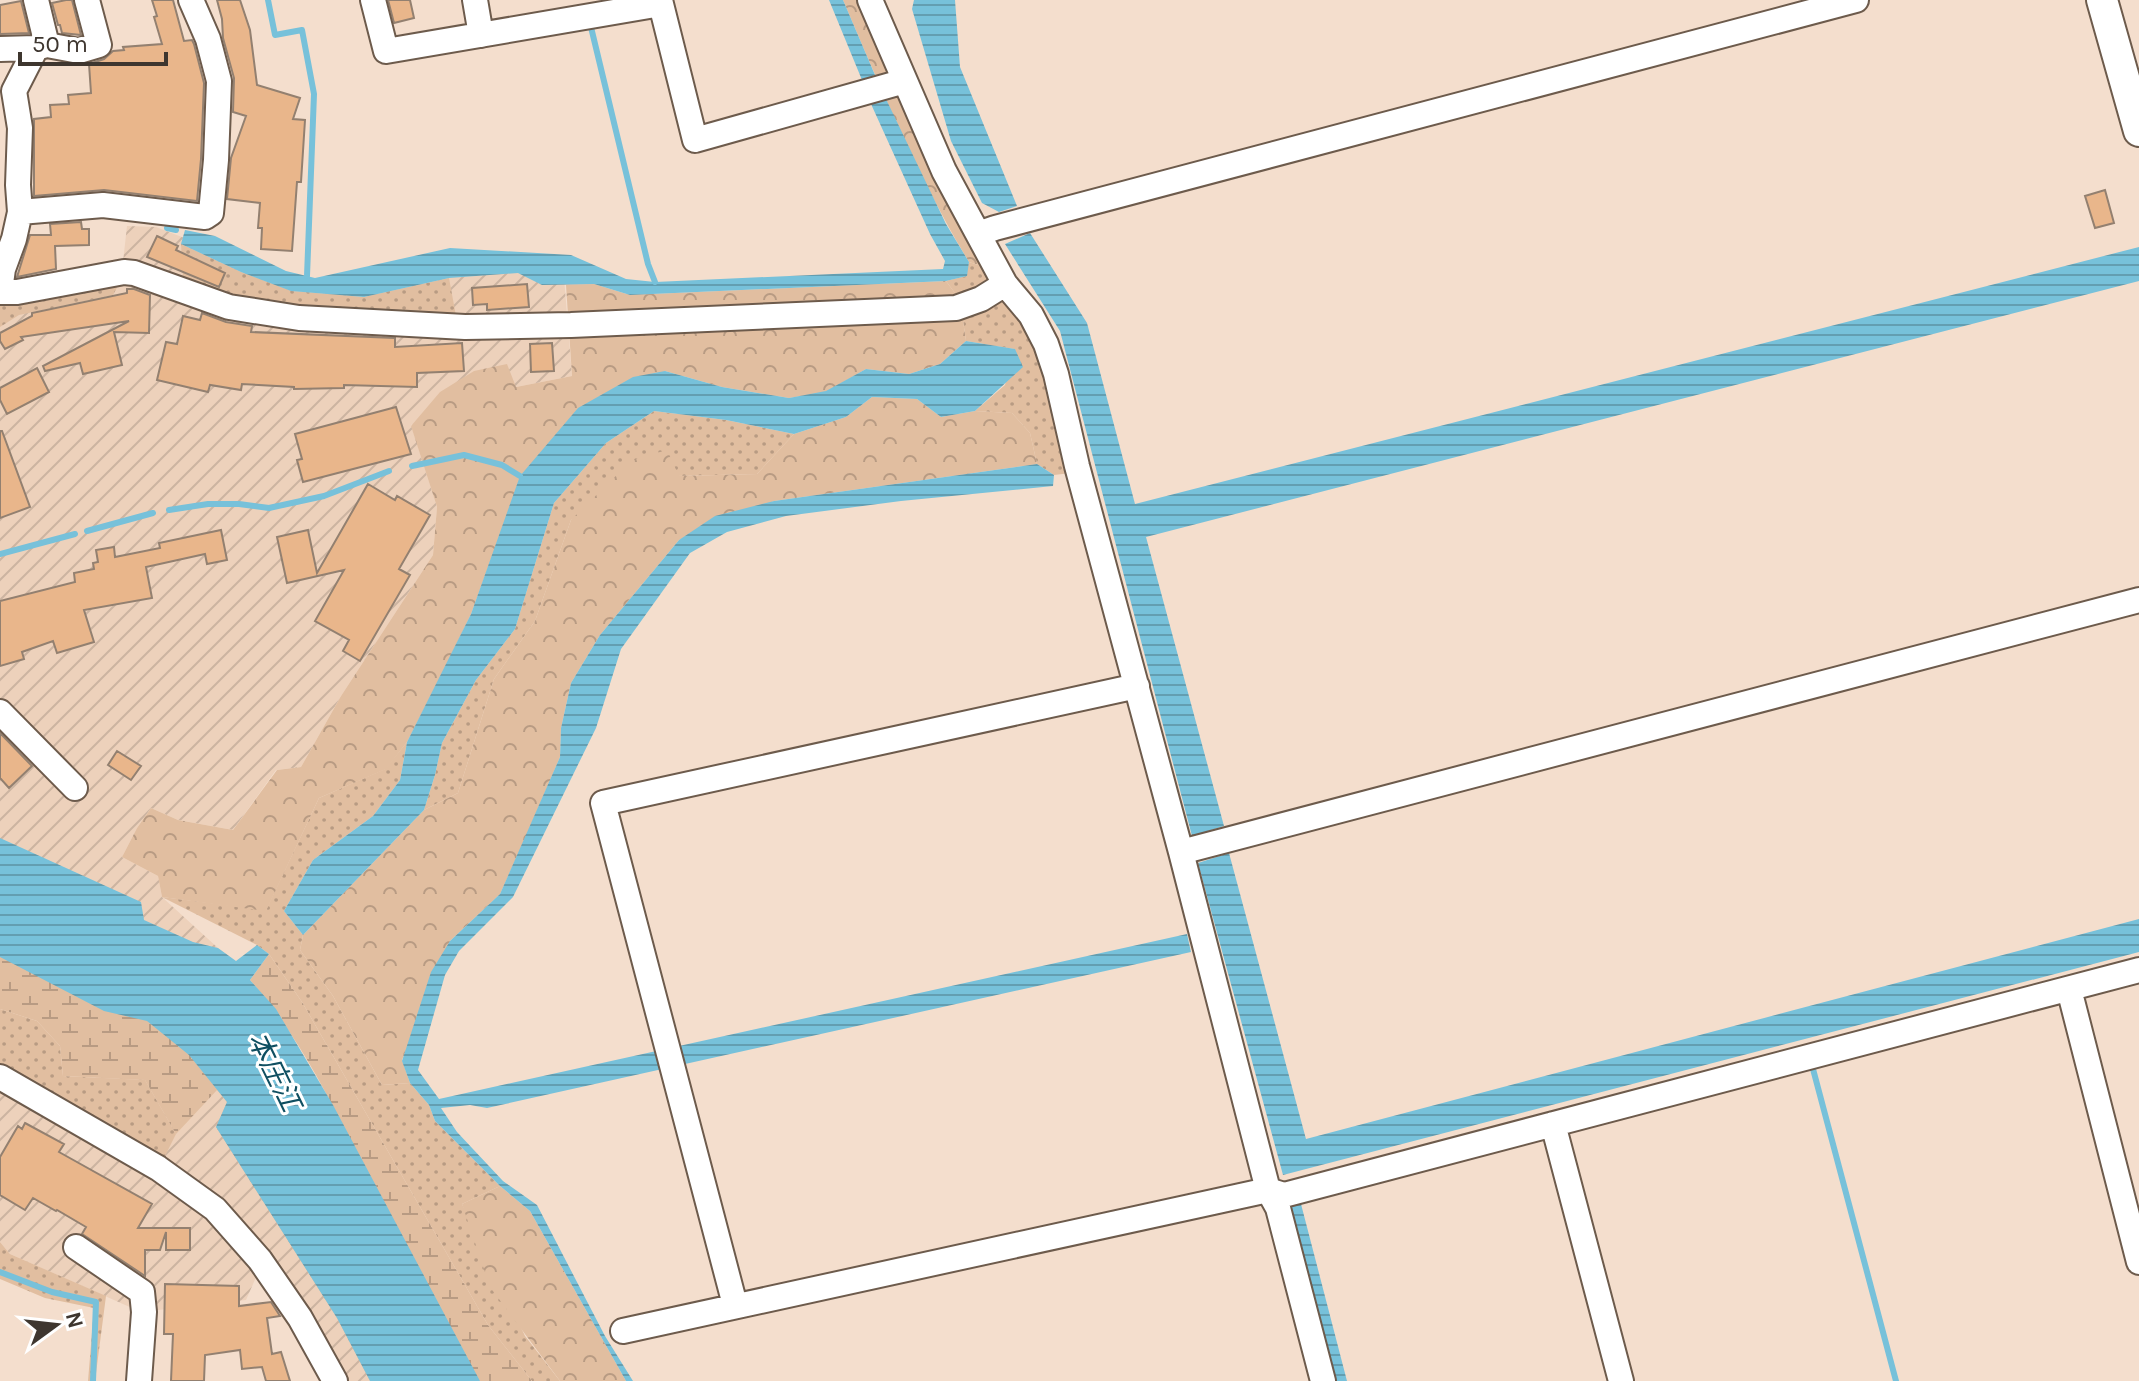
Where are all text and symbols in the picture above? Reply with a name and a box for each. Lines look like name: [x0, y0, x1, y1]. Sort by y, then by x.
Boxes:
scale bar: [20, 16, 166, 66]
text: 50 m: [32, 30, 88, 58]
water label: 本庄江: [241, 1026, 309, 1119]
north arrow: [16, 1285, 96, 1365]
text: N: [60, 1309, 89, 1331]

